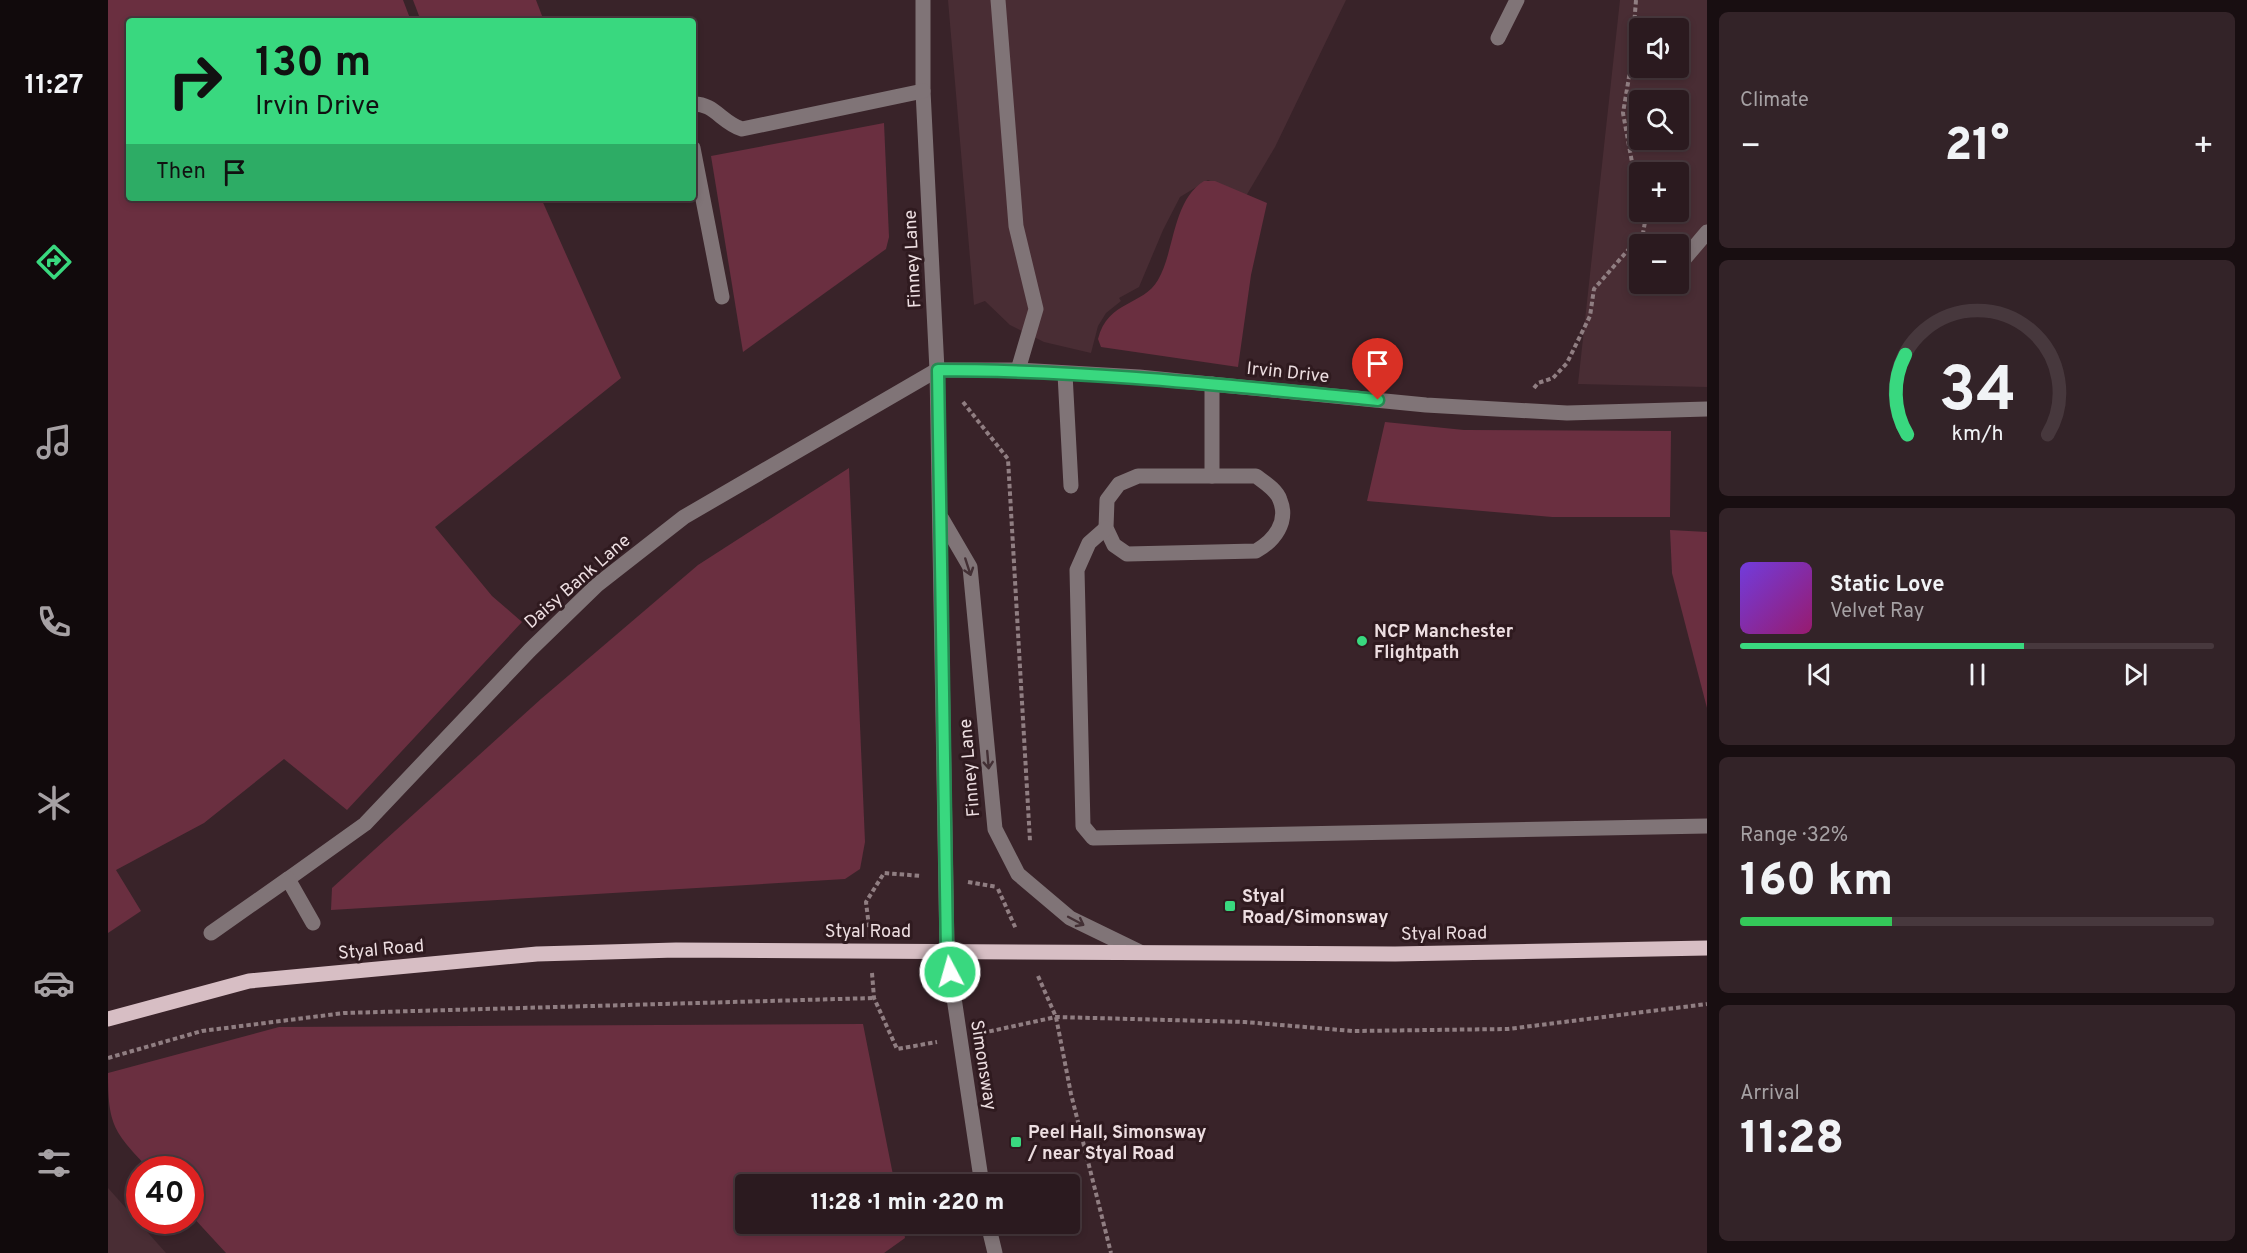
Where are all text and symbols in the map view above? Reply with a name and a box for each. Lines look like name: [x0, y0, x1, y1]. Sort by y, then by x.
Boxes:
map controls: [1629, 18, 1689, 294]
button: sound: [1629, 18, 1689, 78]
text: 130 m: [255, 38, 371, 91]
icon: right: [156, 42, 234, 120]
text: 11:27: [25, 69, 83, 103]
text: Climate: [1740, 88, 1809, 114]
text: Irvin Drive: [255, 90, 380, 124]
button: search: [1629, 90, 1689, 150]
text: 21°: [1945, 119, 2009, 176]
text: −: [1740, 127, 1761, 169]
text: +: [2193, 127, 2214, 169]
icon: arrive: [218, 156, 251, 189]
text: Then: [156, 159, 206, 186]
button: +: [1629, 162, 1689, 222]
street label: Finney Lane: [899, 209, 928, 309]
button: −: [1629, 234, 1689, 294]
icon: directions: [33, 241, 75, 283]
pin: [1352, 338, 1403, 400]
icon: arrive: [1361, 347, 1394, 380]
text: 34: [1938, 354, 2016, 433]
street label: Irvin Drive: [1245, 358, 1330, 389]
icon: music: [33, 421, 75, 463]
text: km/h: [1951, 422, 2003, 449]
street label: Daisy Bank Lane: [520, 530, 636, 635]
one-way arrow: [963, 557, 974, 576]
text: Static Love: [1830, 572, 1944, 599]
text: Velvet Ray: [1830, 599, 1924, 625]
icon: phone: [33, 601, 75, 643]
place label: NCP Manchester Flightpath: [1374, 621, 1514, 665]
marker: NCP Manchester Flightpath: [1355, 634, 1369, 648]
icon: previous: [1803, 658, 1836, 691]
icon: pause: [1961, 658, 1994, 691]
icon: next: [2119, 658, 2152, 691]
street label: Finney Lane: [955, 718, 986, 818]
one-way arrow: [983, 750, 994, 770]
icon: climate: [33, 782, 75, 824]
text: Range · 32%: [1740, 823, 1848, 849]
text: 160 km: [1740, 854, 1893, 911]
place label: Styal Road/Simonsway: [1242, 886, 1388, 930]
marker: Styal Road/Simonsway: [1223, 899, 1237, 913]
one-way arrow: [1067, 916, 1085, 927]
street label: Styal Road: [825, 921, 911, 944]
street label: Styal Road: [1401, 922, 1487, 947]
street label: Styal Road: [337, 935, 425, 966]
position arrow: [918, 940, 982, 1004]
icon: car: [33, 962, 75, 1004]
street label: Simonsway: [964, 1019, 1001, 1112]
text: Arrival: [1740, 1081, 1800, 1107]
text: 11:28: [1740, 1112, 1844, 1169]
place label: Peel Hall, Simonsway / near Styal Road: [1027, 1122, 1207, 1166]
marker: Peel Hall, Simonsway / near Styal Road: [1009, 1135, 1023, 1149]
icon: filters: [33, 1142, 75, 1184]
speed limit sign: 40: [126, 1156, 204, 1234]
text: 11:28 · 1 min · 220 m: [811, 1190, 1004, 1217]

